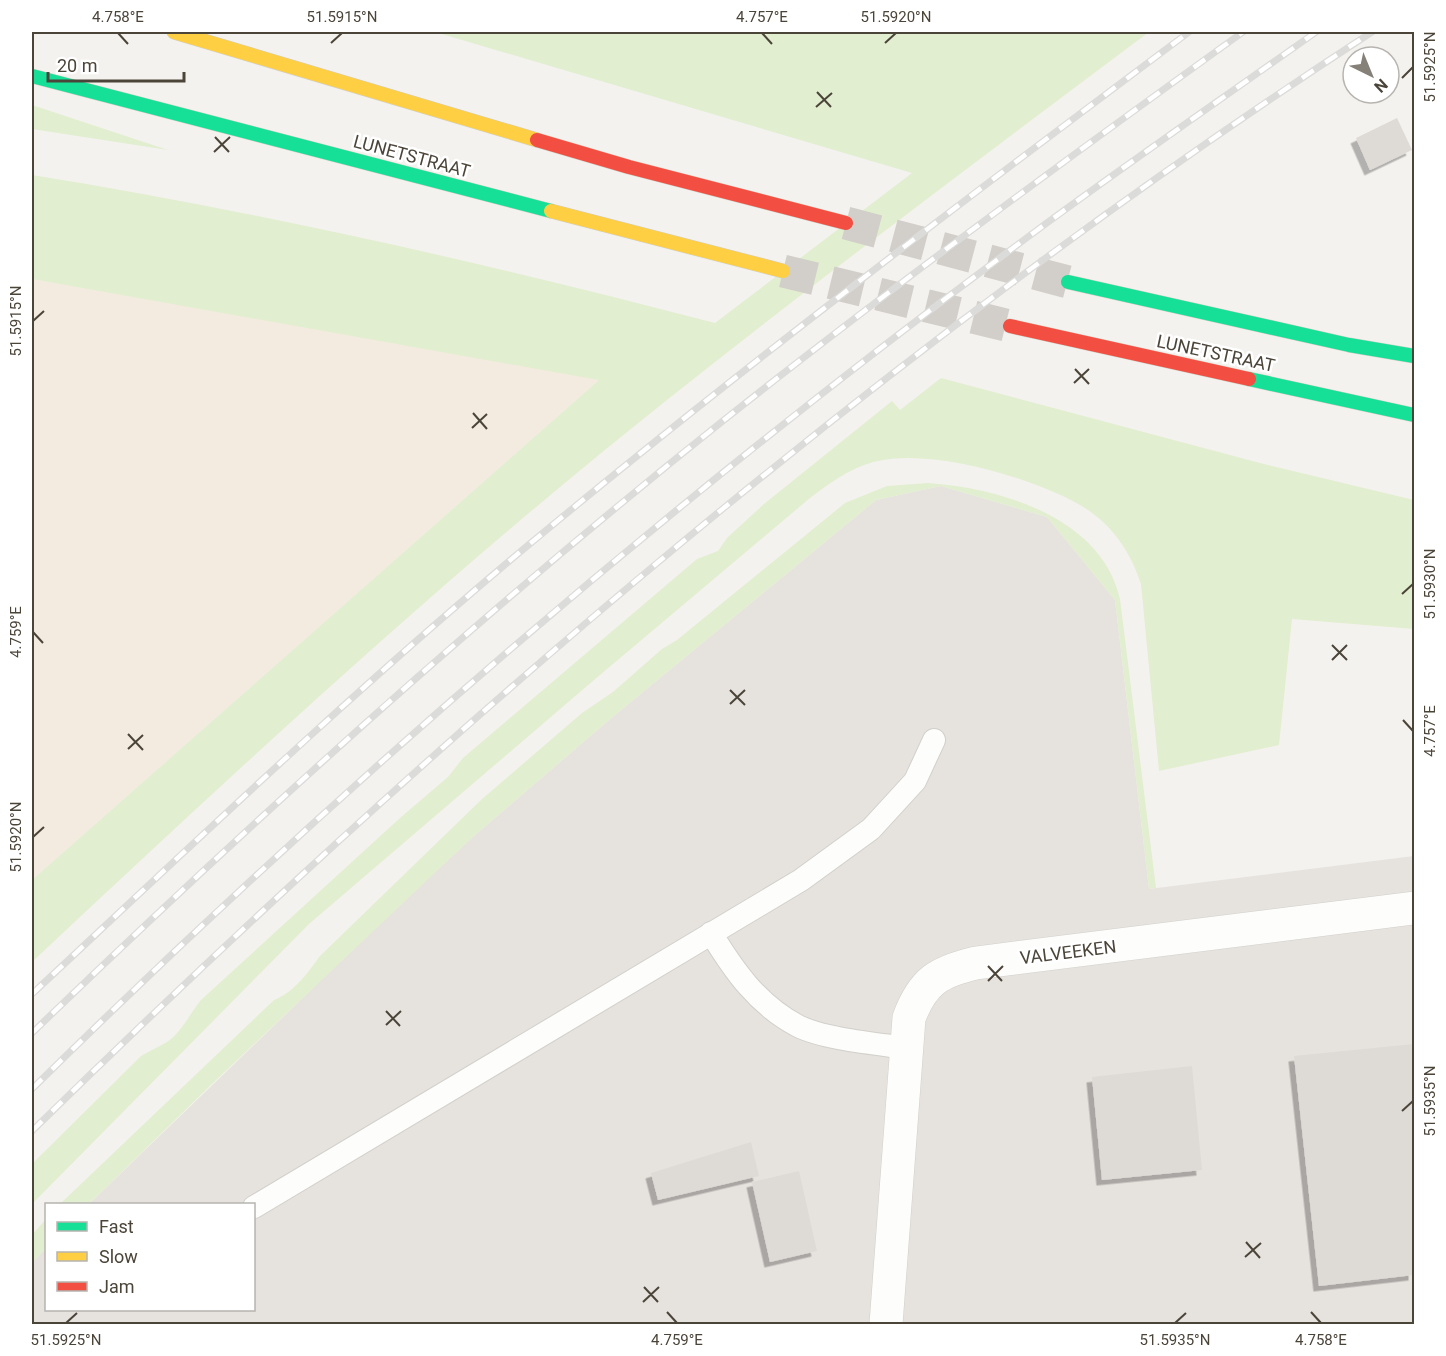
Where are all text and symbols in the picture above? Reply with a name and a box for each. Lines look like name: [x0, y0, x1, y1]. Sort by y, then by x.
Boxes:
text: 4.758°E: [92, 8, 144, 26]
text: 51.5915°N: [307, 8, 377, 26]
text: 4.757°E: [736, 8, 788, 26]
text: 51.5920°N: [861, 8, 931, 26]
text: 51.5925°N: [1421, 32, 1439, 102]
scale bar: [48, 45, 184, 83]
north arrow: [1341, 45, 1401, 105]
text: 20 m: [57, 55, 97, 76]
text: N: [1370, 75, 1391, 96]
street label: LUNETSTRAAT: [351, 130, 473, 182]
text: 51.5915°N: [7, 286, 25, 356]
street label: LUNETSTRAAT: [1155, 330, 1277, 376]
text: 51.5930°N: [1421, 549, 1439, 619]
text: 4.759°E: [7, 606, 25, 658]
text: 4.757°E: [1421, 705, 1439, 757]
text: 51.5920°N: [7, 802, 25, 872]
street label: VALVEEKEN: [1019, 936, 1117, 968]
text: 51.5935°N: [1421, 1066, 1439, 1136]
legend: [45, 1203, 255, 1311]
text: Fast: [99, 1216, 134, 1237]
text: Slow: [99, 1246, 138, 1267]
text: Jam: [99, 1276, 135, 1297]
text: 51.5925°N: [31, 1331, 101, 1349]
text: 4.759°E: [651, 1331, 703, 1349]
text: 51.5935°N: [1140, 1331, 1210, 1349]
text: 4.758°E: [1295, 1331, 1347, 1349]

